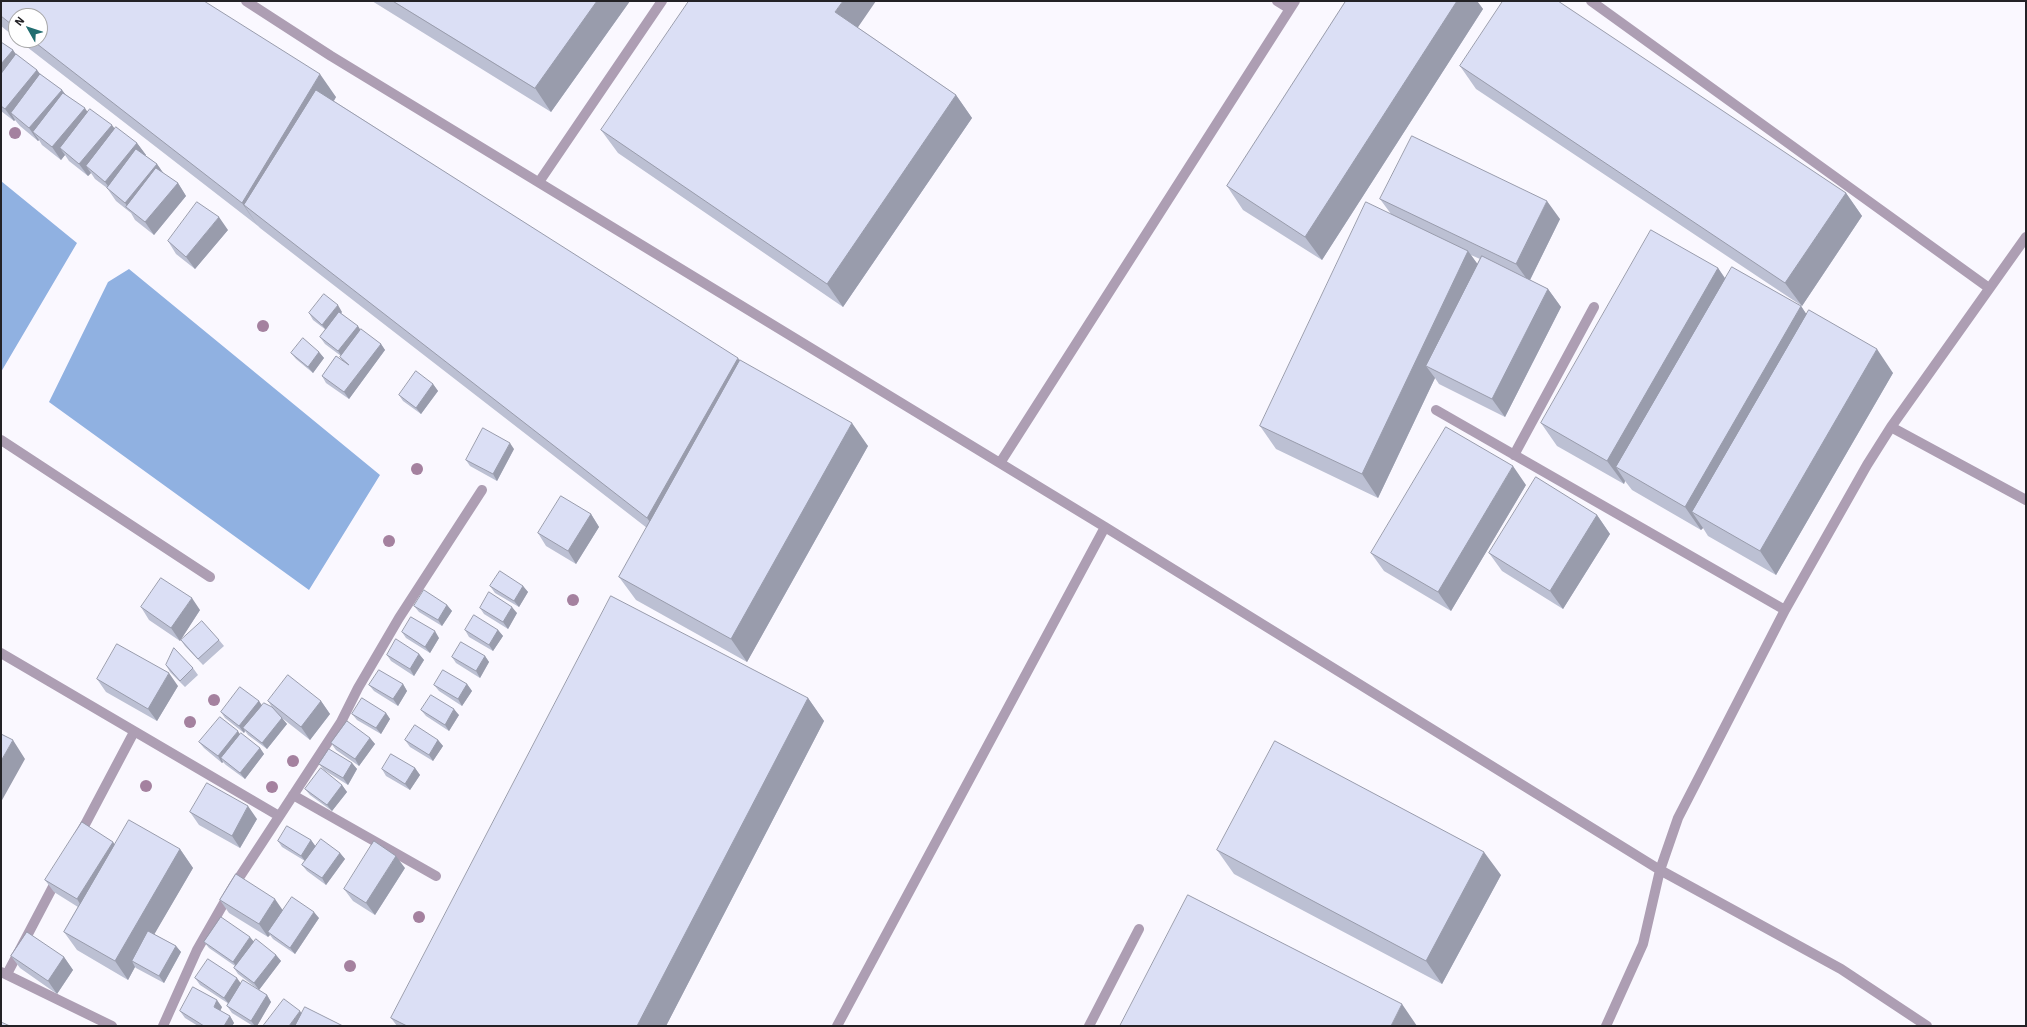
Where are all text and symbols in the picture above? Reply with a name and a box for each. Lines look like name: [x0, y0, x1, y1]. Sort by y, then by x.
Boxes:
north arrow: [8, 8, 48, 48]
text: N: [12, 14, 27, 29]

